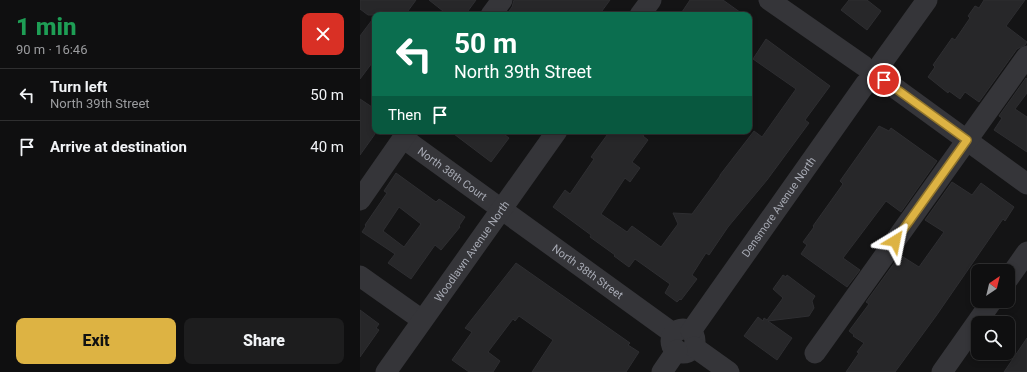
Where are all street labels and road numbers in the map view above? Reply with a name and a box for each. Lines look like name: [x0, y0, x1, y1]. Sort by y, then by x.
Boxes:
street label: North 38th Court: [415, 144, 490, 203]
street label: Densmore Avenue North: [739, 154, 818, 259]
street label: Woodlawn Avenue North: [431, 198, 512, 304]
street label: North 38th Street: [550, 242, 626, 302]

